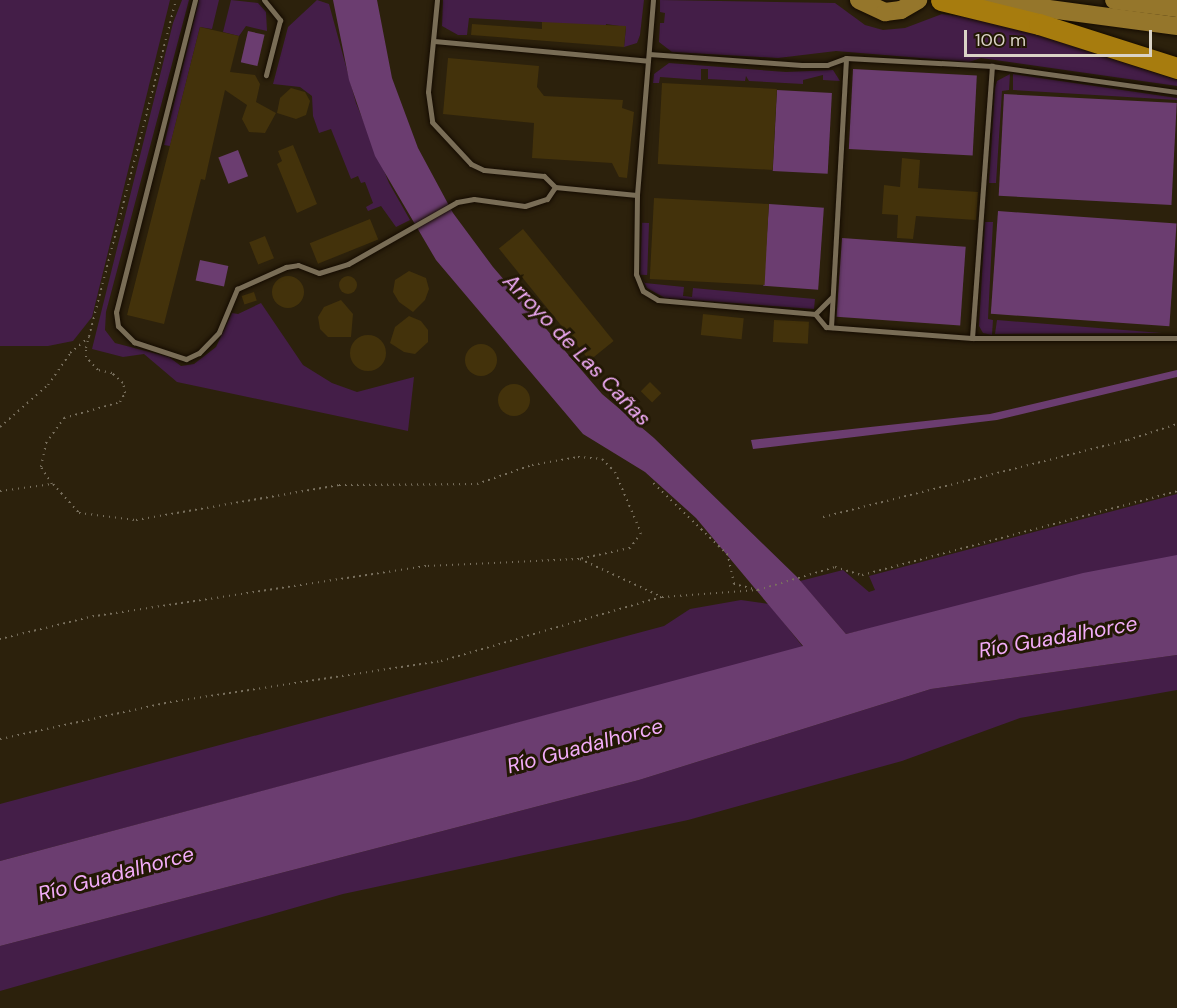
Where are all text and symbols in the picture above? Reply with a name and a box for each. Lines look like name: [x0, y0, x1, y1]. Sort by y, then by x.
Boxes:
scale bar: [967, 18, 1154, 56]
text: 100 m: [975, 28, 1026, 52]
water label: Arroyo de Las Cañas: [498, 269, 656, 431]
water label: Río Guadalhorce: [977, 611, 1139, 663]
water label: Río Guadalhorce: [504, 713, 666, 779]
water label: Río Guadalhorce: [35, 841, 197, 907]

